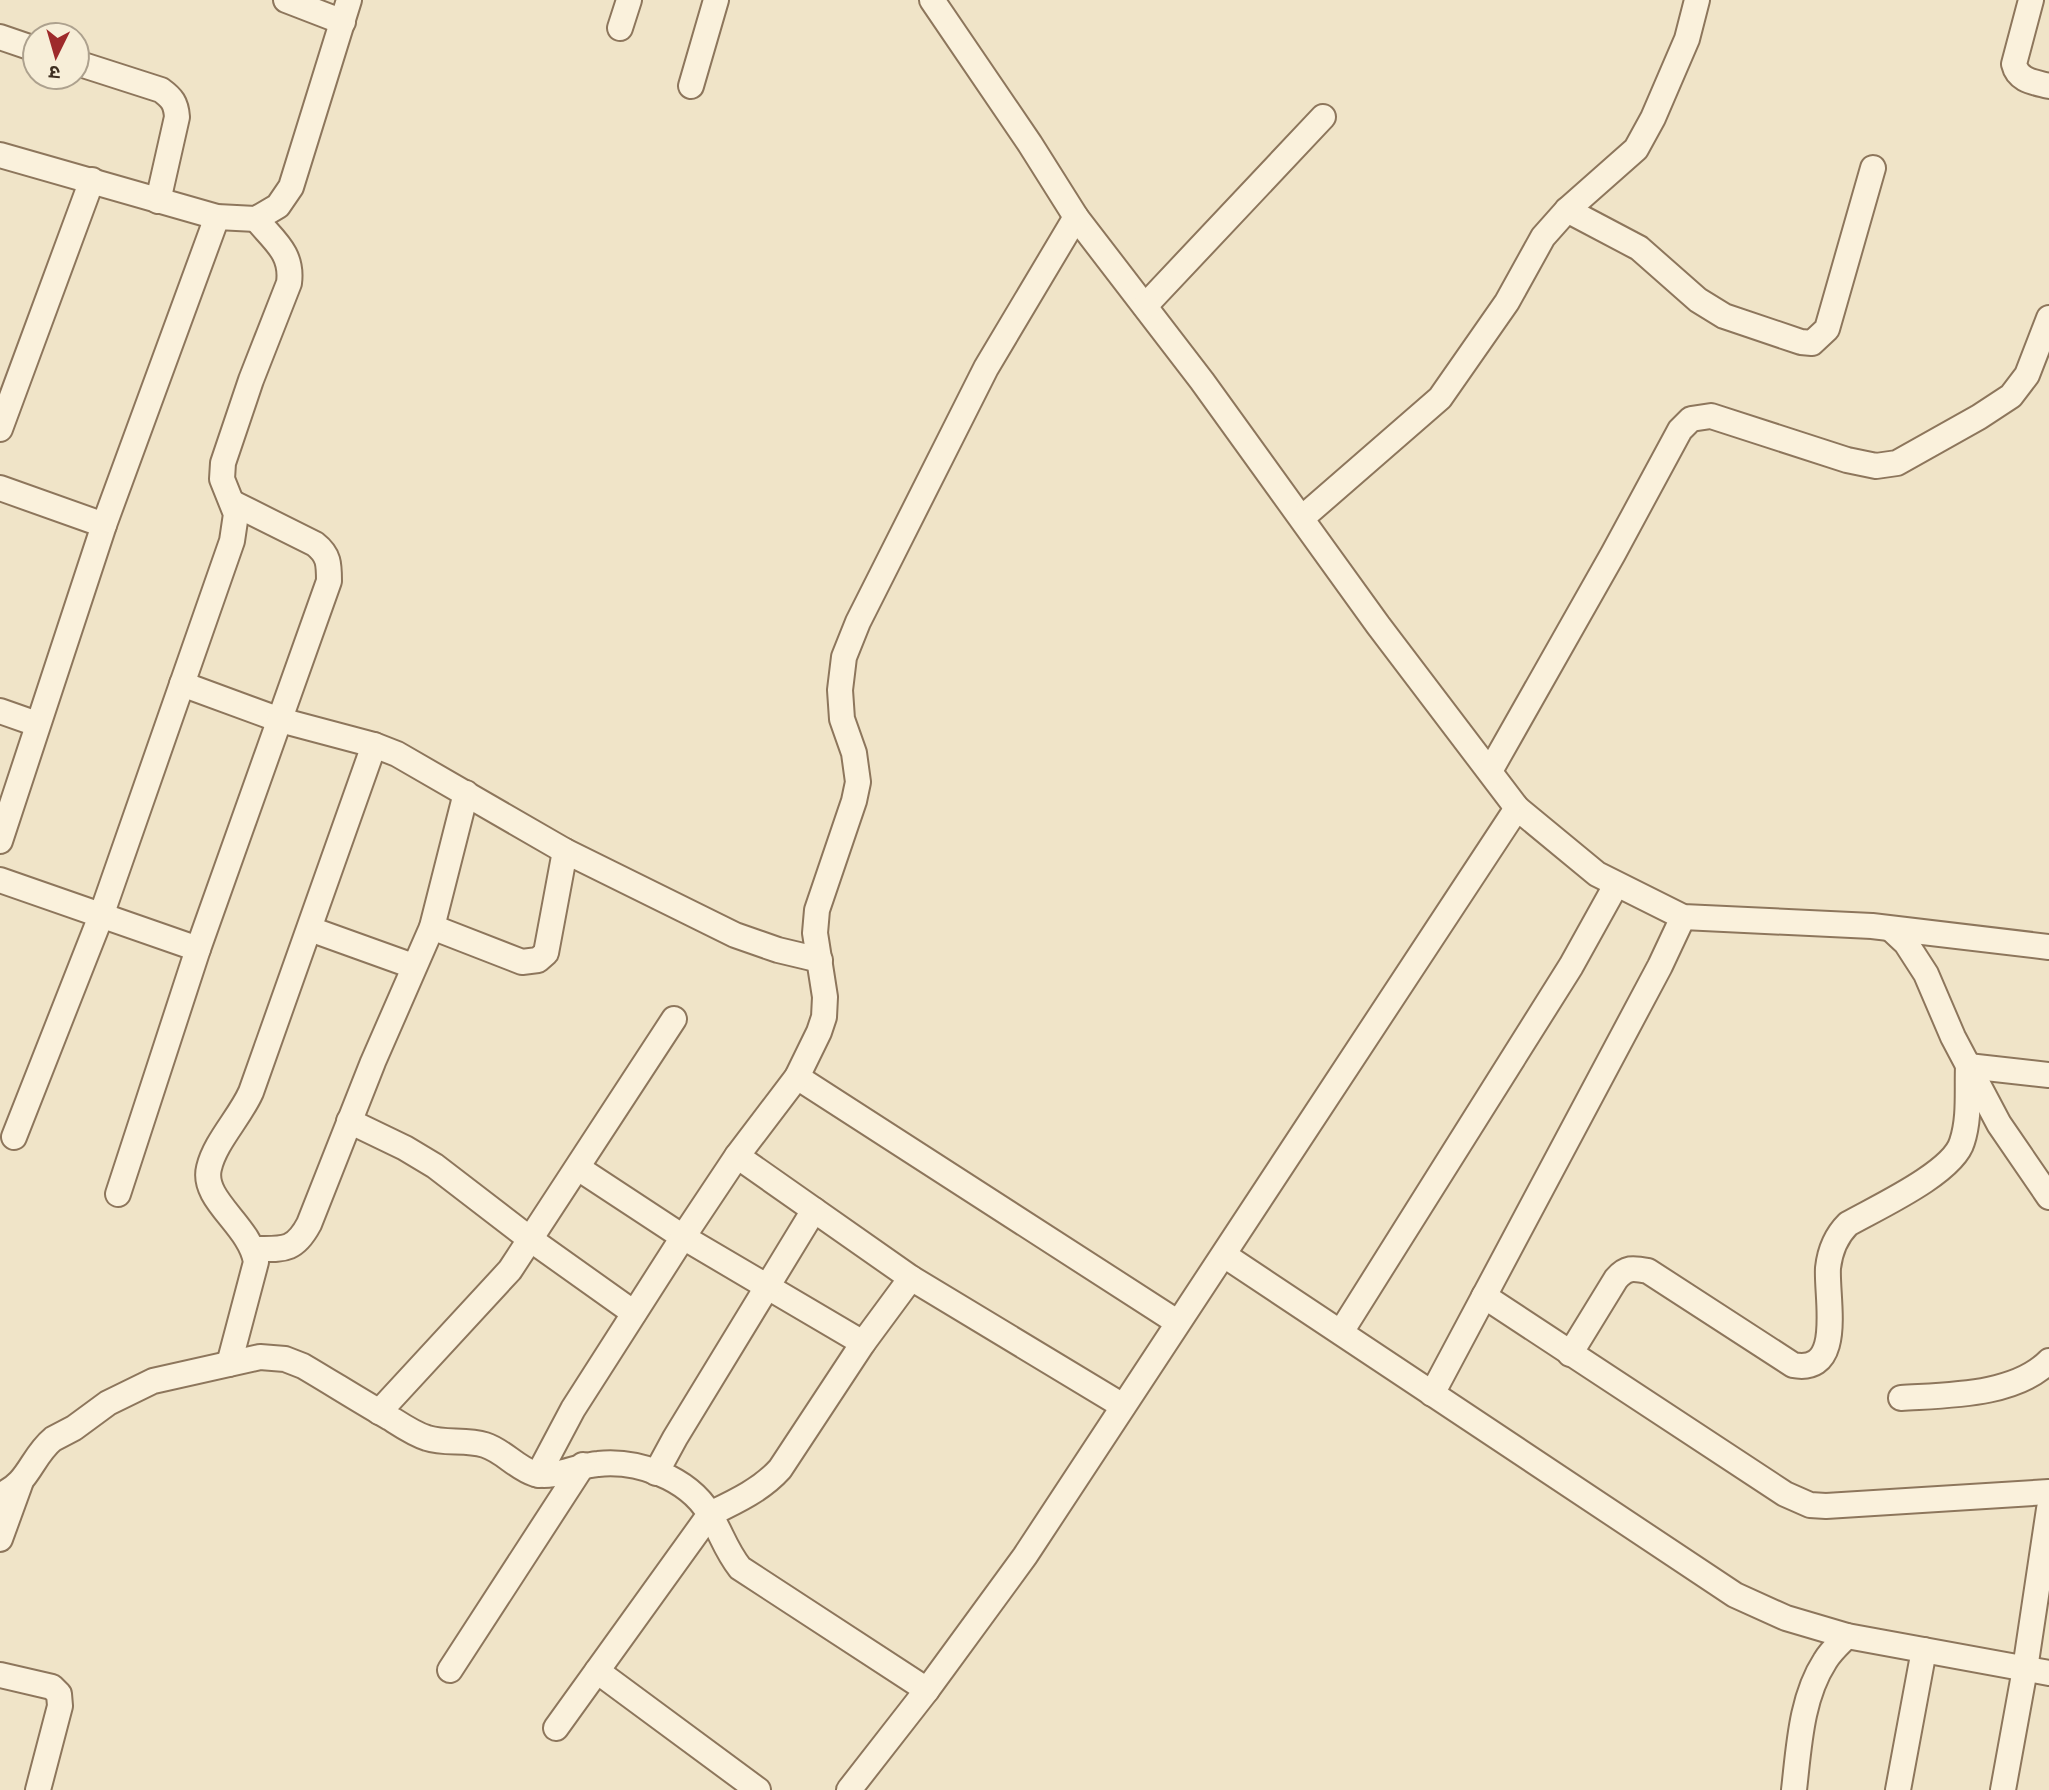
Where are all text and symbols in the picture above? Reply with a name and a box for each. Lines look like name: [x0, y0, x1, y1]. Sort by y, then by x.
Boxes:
north arrow: [21, 21, 91, 91]
text: उ: [47, 60, 61, 84]

